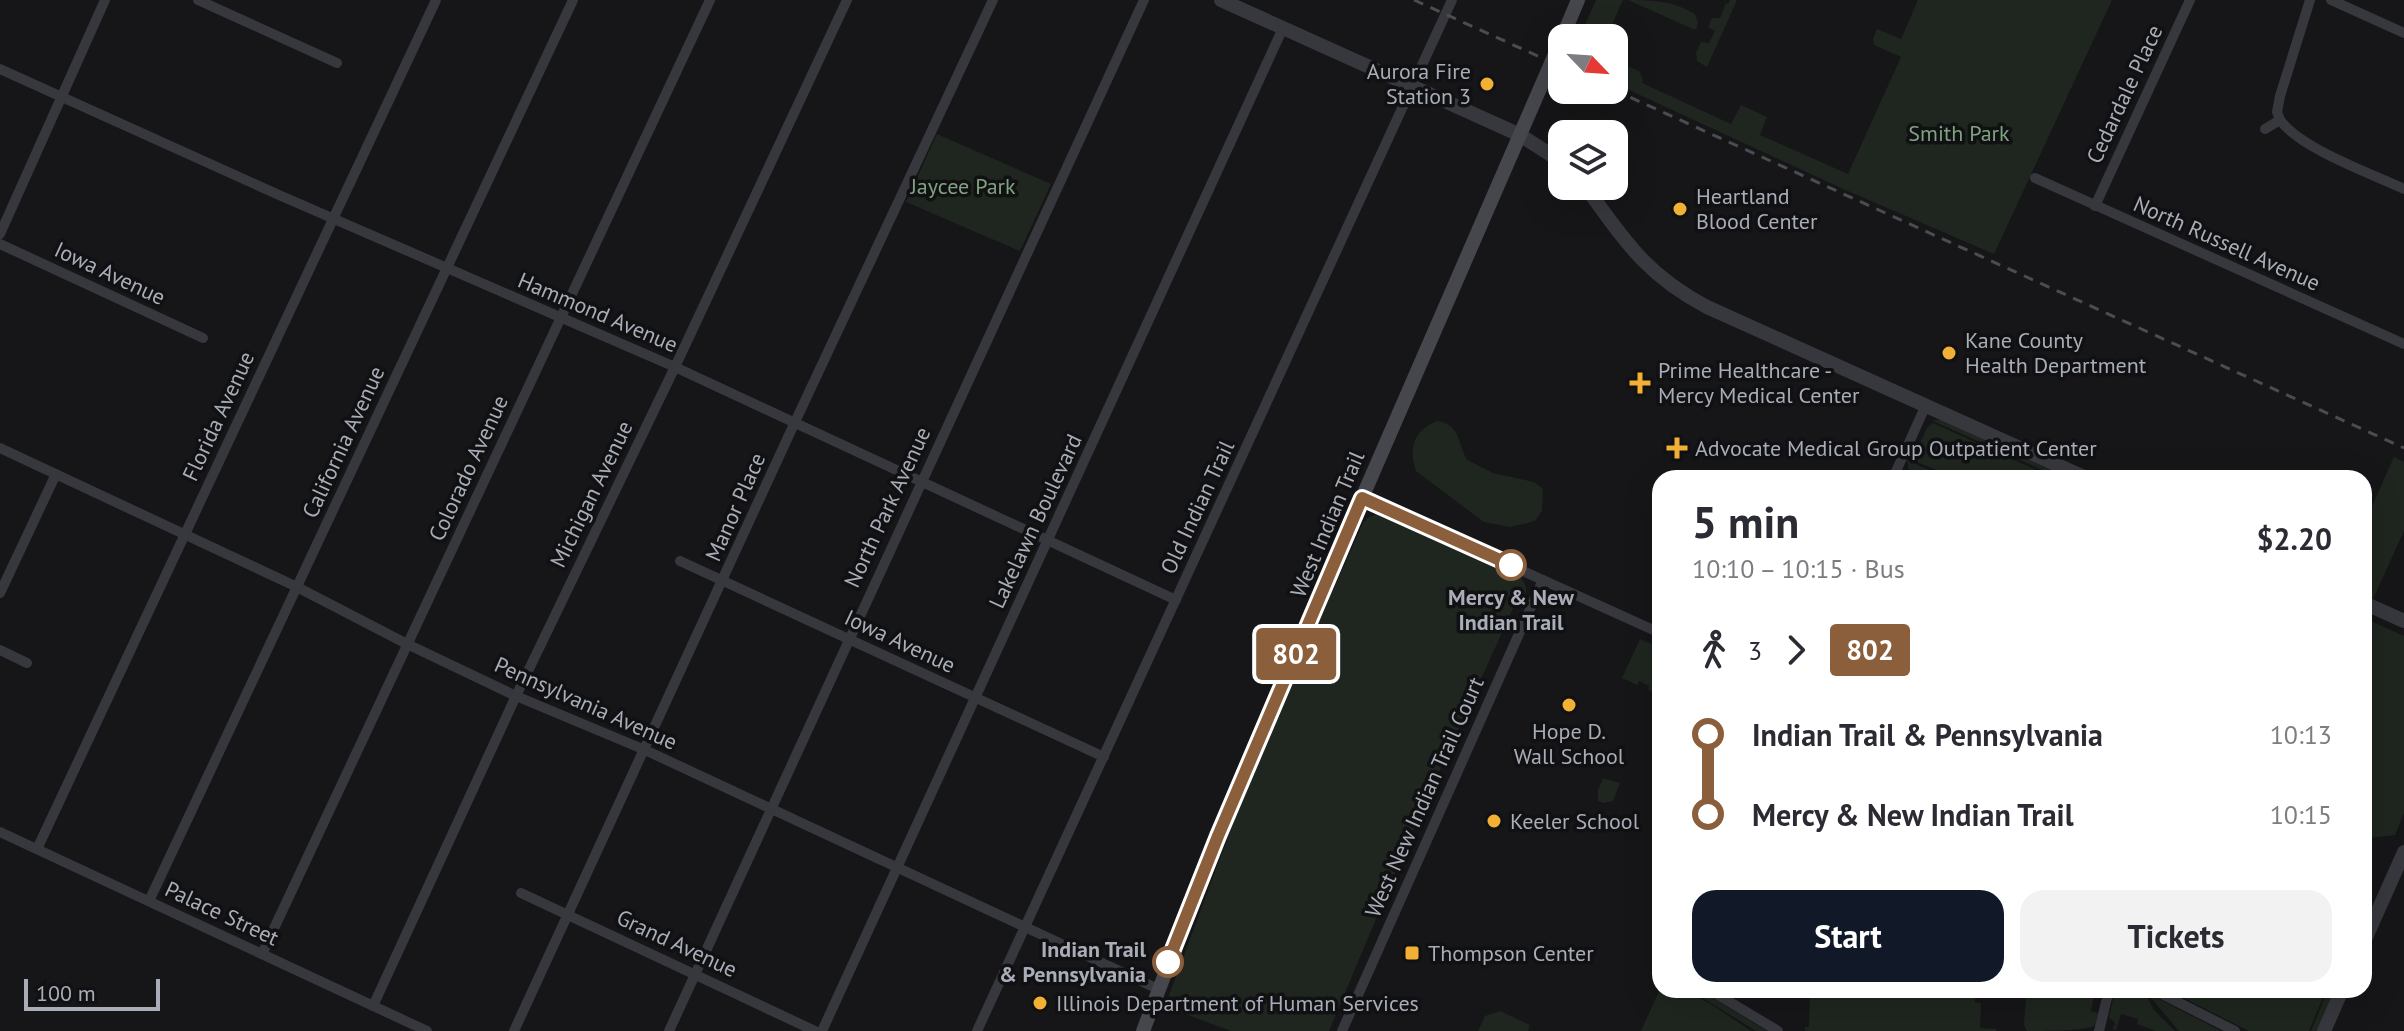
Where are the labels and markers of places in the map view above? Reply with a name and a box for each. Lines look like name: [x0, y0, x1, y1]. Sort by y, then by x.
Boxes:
place label: Aurora Fire Station 3: [1367, 57, 1471, 110]
marker: Aurora Fire Station 3: [1478, 75, 1496, 93]
place label: Heartland Blood Center: [1696, 182, 1818, 235]
marker: Heartland Blood Center: [1671, 200, 1689, 218]
place label: Kane County Health Department: [1965, 326, 2147, 379]
marker: Kane County Health Department: [1940, 344, 1958, 362]
place label: Prime Healthcare - Mercy Medical Center: [1658, 356, 1860, 409]
marker: Prime Healthcare - Mercy Medical Center: [1629, 372, 1651, 394]
place label: Advocate Medical Group Outpatient Center: [1695, 434, 2097, 462]
marker: Advocate Medical Group Outpatient Center: [1666, 437, 1688, 459]
marker: Mercy & New Indian Trail: [1496, 550, 1526, 580]
place label: Mercy & New Indian Trail: [1448, 583, 1575, 636]
marker: Hope D. Wall School: [1560, 696, 1578, 714]
place label: Hope D. Wall School: [1514, 717, 1625, 770]
place label: Keeler School: [1510, 807, 1640, 835]
marker: Keeler School: [1485, 812, 1503, 830]
place label: Indian Trail & Pennsylvania: [999, 935, 1147, 988]
place label: Thompson Center: [1428, 939, 1594, 967]
marker: Thompson Center: [1403, 944, 1421, 962]
marker: Indian Trail & Pennsylvania: [1153, 947, 1183, 977]
place label: Illinois Department of Human Services: [1056, 989, 1419, 1017]
marker: Illinois Department of Human Services: [1031, 994, 1049, 1012]

